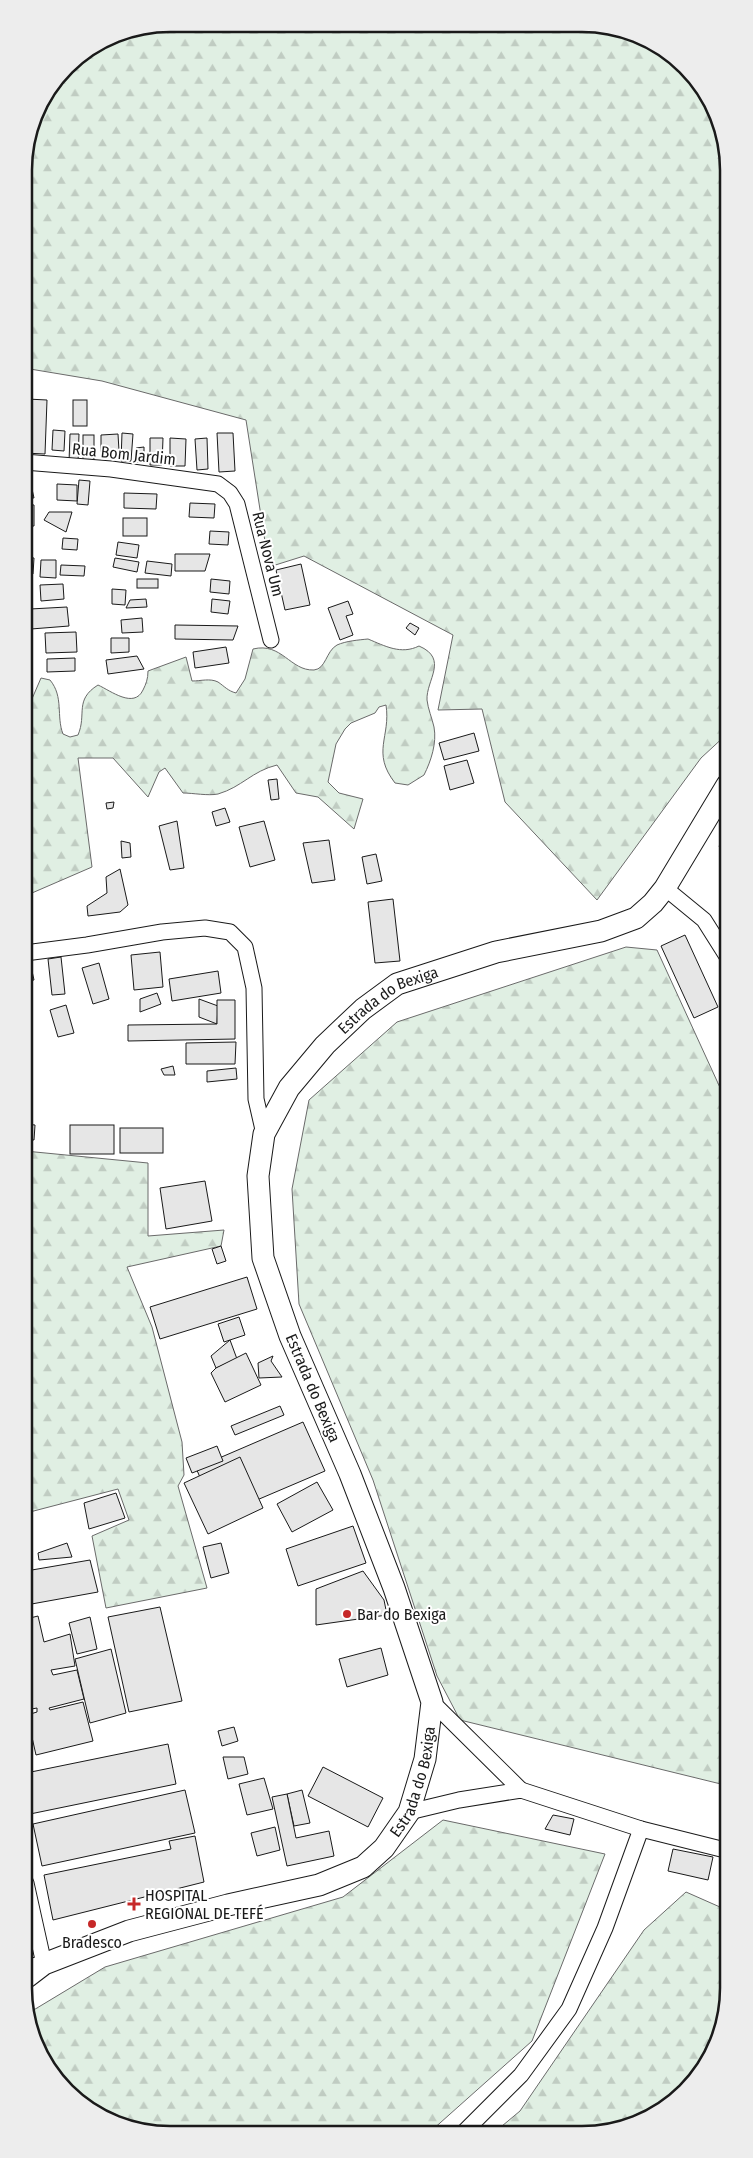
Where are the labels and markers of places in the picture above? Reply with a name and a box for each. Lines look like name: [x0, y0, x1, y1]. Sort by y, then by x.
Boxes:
place label: Bar do Bexiga: [357, 1605, 446, 1624]
marker: Bar do Bexiga: [341, 1608, 353, 1620]
place label: HOSPITAL REGIONAL DE TEFÉ: [145, 1886, 263, 1923]
marker: HOSPITAL REGIONAL DE TEFÉ: [127, 1897, 141, 1911]
marker: Bradesco: [86, 1918, 98, 1930]
place label: Bradesco: [62, 1933, 122, 1952]

